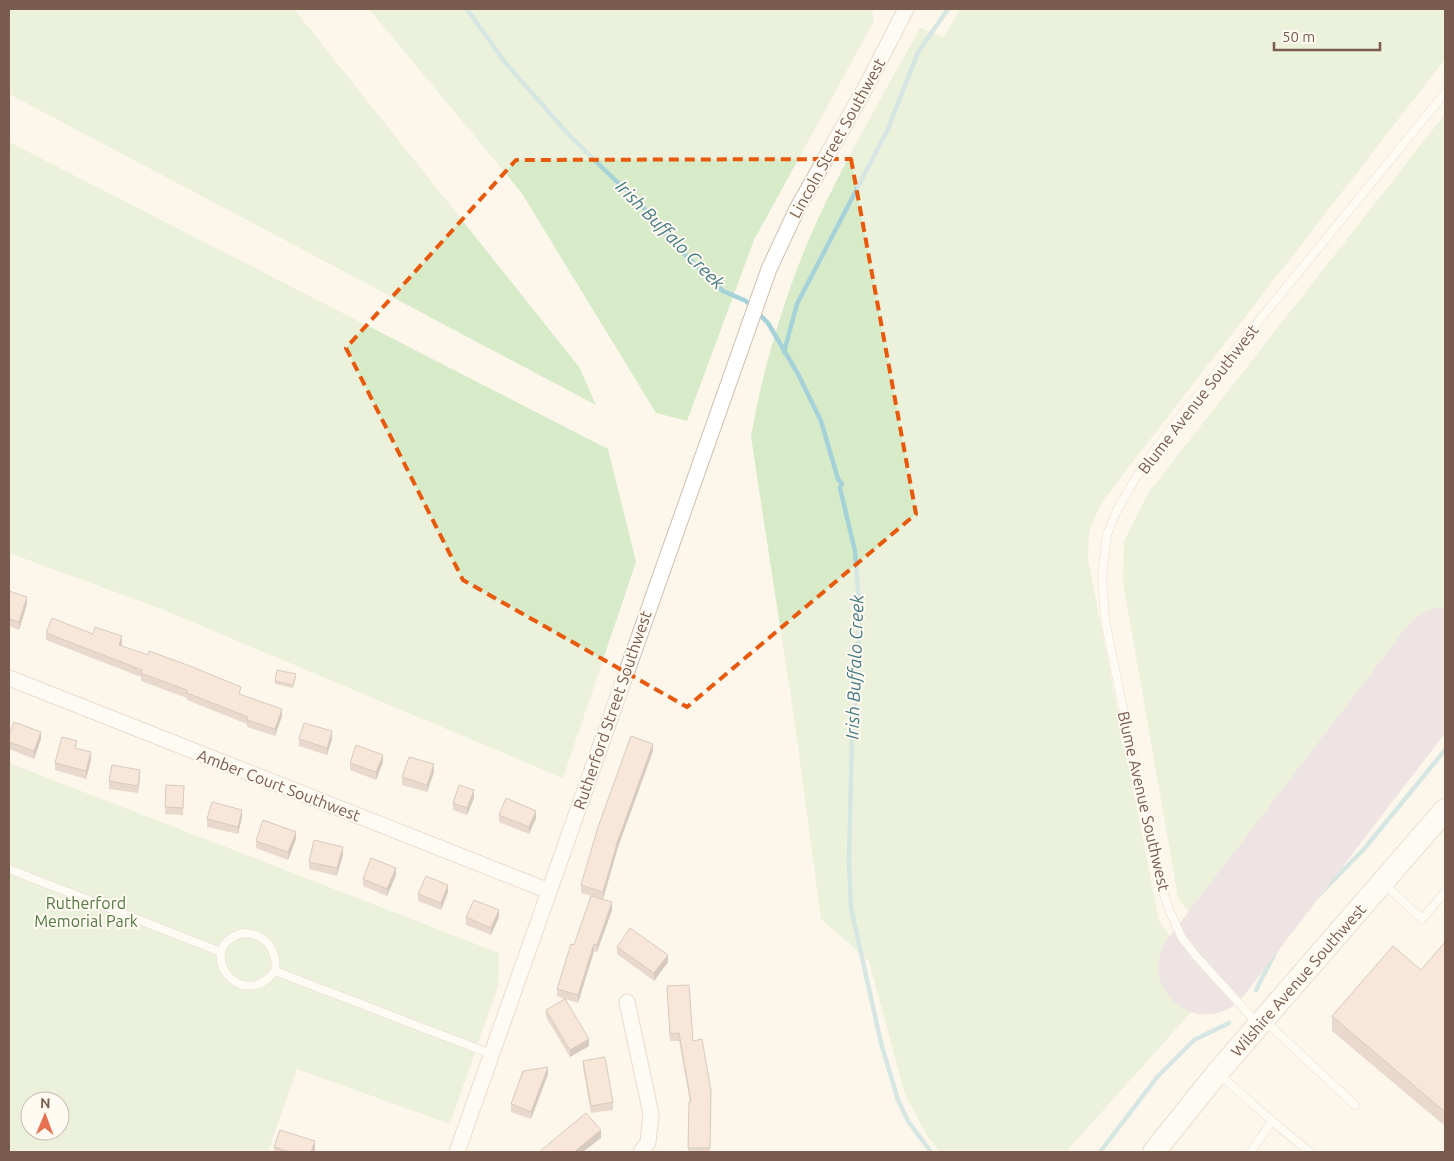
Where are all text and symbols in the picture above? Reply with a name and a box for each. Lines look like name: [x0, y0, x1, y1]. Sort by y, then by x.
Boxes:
scale bar: [1274, 20, 1380, 52]
text: 50 m: [1282, 28, 1315, 45]
street label: Lincoln Street Southwest: [785, 54, 889, 221]
water label: Irish Buffalo Creek: [612, 176, 730, 294]
street label: Blume Avenue Southwest: [1134, 320, 1262, 477]
water label: Irish Buffalo Creek: [841, 593, 868, 740]
street label: Rutherford Street Southwest: [569, 608, 655, 812]
street label: Blume Avenue Southwest: [1115, 709, 1174, 893]
street label: Amber Court Southwest: [195, 746, 364, 825]
park label: Rutherford Memorial Park: [34, 894, 138, 930]
street label: Wilshire Avenue Southwest: [1227, 900, 1370, 1060]
north arrow: [20, 1091, 70, 1141]
text: N: [40, 1095, 51, 1111]

